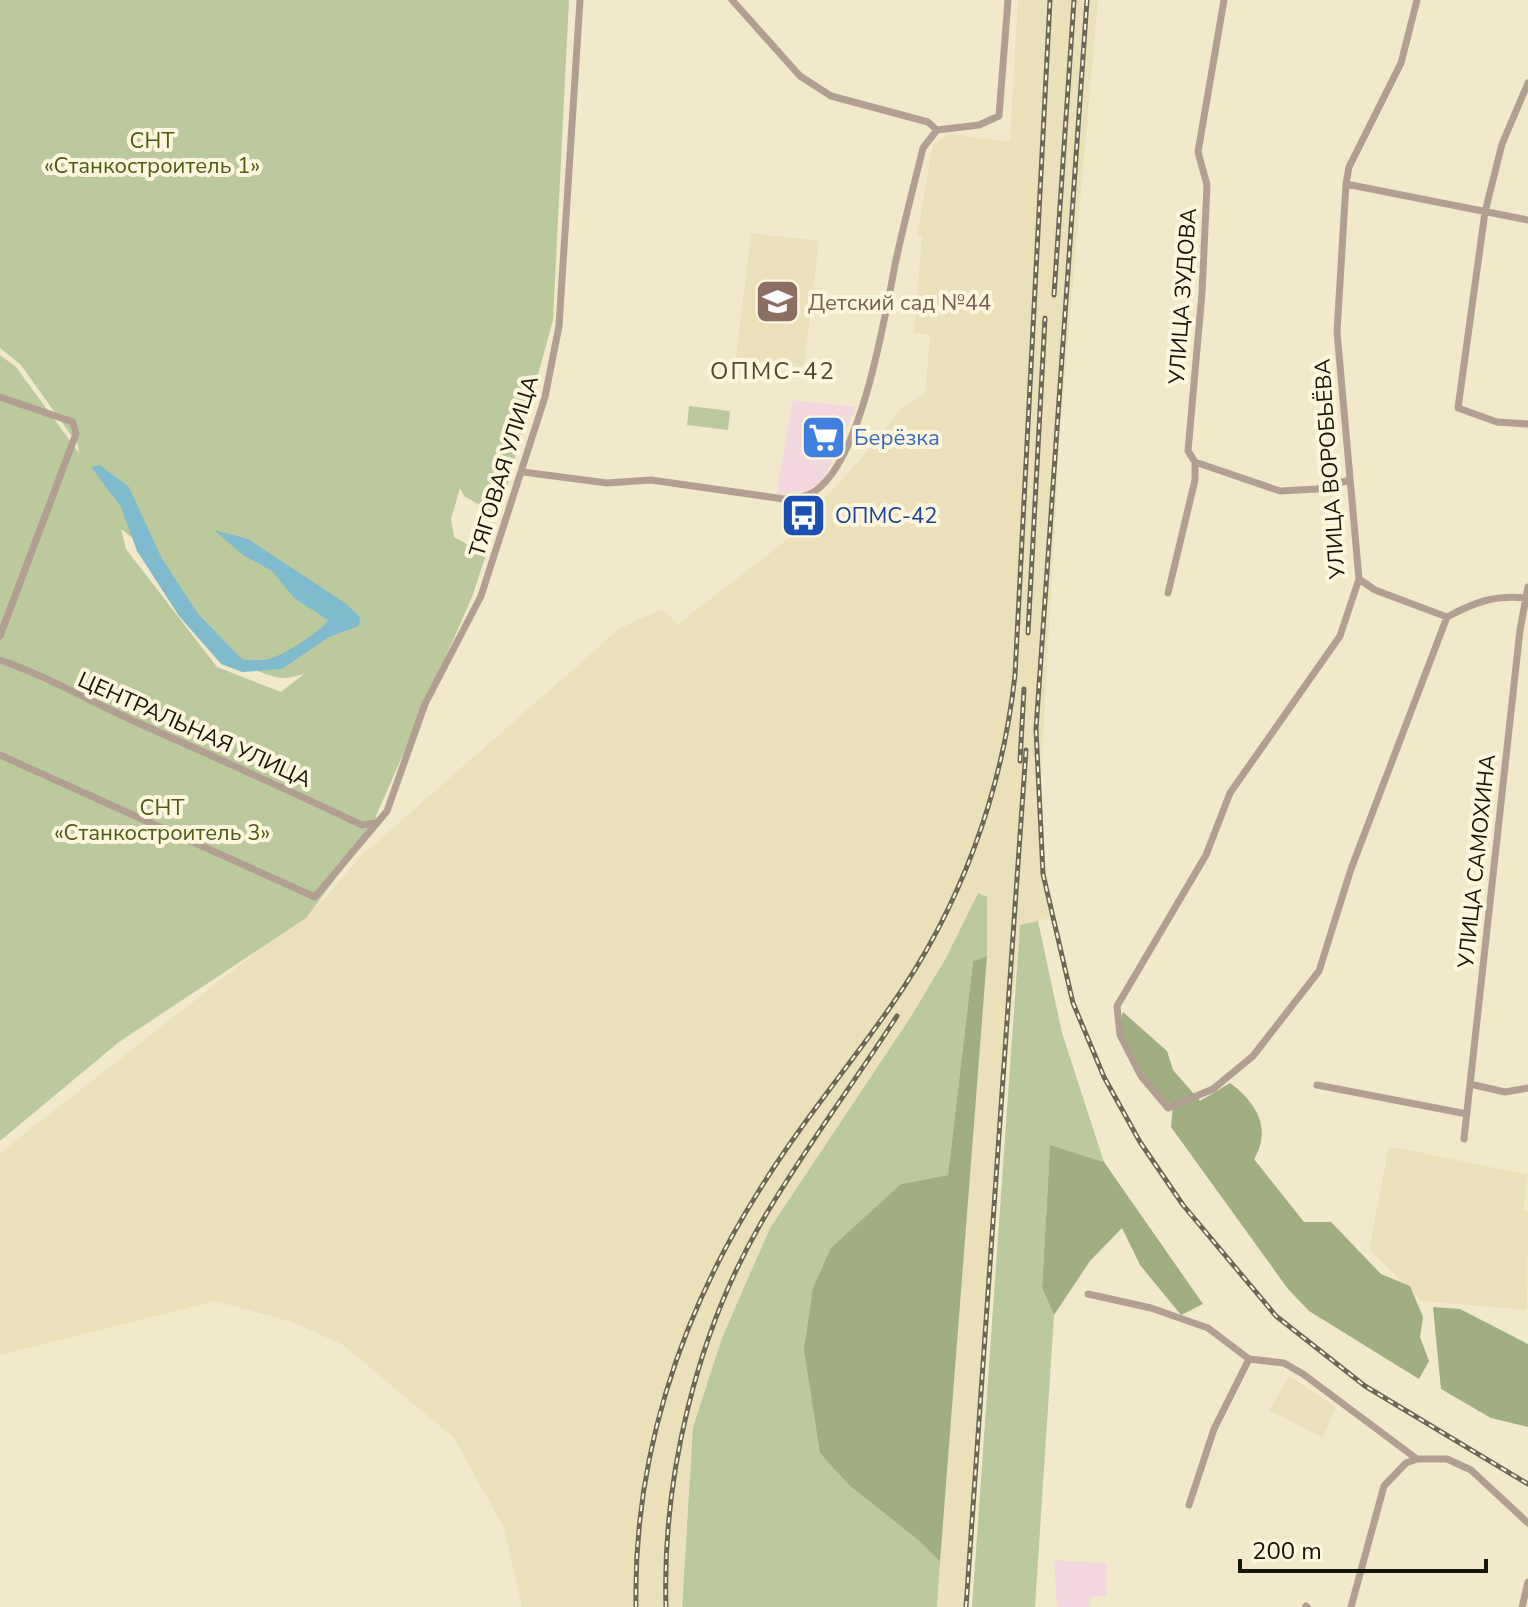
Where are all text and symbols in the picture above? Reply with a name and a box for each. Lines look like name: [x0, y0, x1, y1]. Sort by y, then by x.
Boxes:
park label: СНТ «Станкостроитель 1»: [44, 126, 260, 181]
street label: УЛИЦА ЗУДОВА: [1162, 207, 1204, 386]
school or university icon: Детский сад №44: [753, 278, 801, 326]
place label: Детский сад №44: [808, 288, 991, 318]
district label: ОПМС-42: [710, 355, 836, 387]
street label: УЛИЦА ВОРОБЬЁВА: [1307, 358, 1353, 581]
street label: ТЯГОВАЯ УЛИЦА: [462, 372, 546, 560]
supermarket icon: Берёзка: [799, 413, 847, 461]
place label: Берёзка: [854, 423, 940, 453]
bus stop icon: ОПМС-42: [780, 491, 828, 539]
place label: ОПМС-42: [835, 501, 938, 531]
street label: ЦЕНТРАЛЬНАЯ УЛИЦА: [73, 665, 316, 795]
street label: УЛИЦА САМОХИНА: [1451, 753, 1503, 970]
park label: СНТ «Станкостроитель 3»: [54, 793, 270, 848]
scale bar: [1240, 1523, 1486, 1573]
text: 200 m: [1252, 1535, 1322, 1567]

